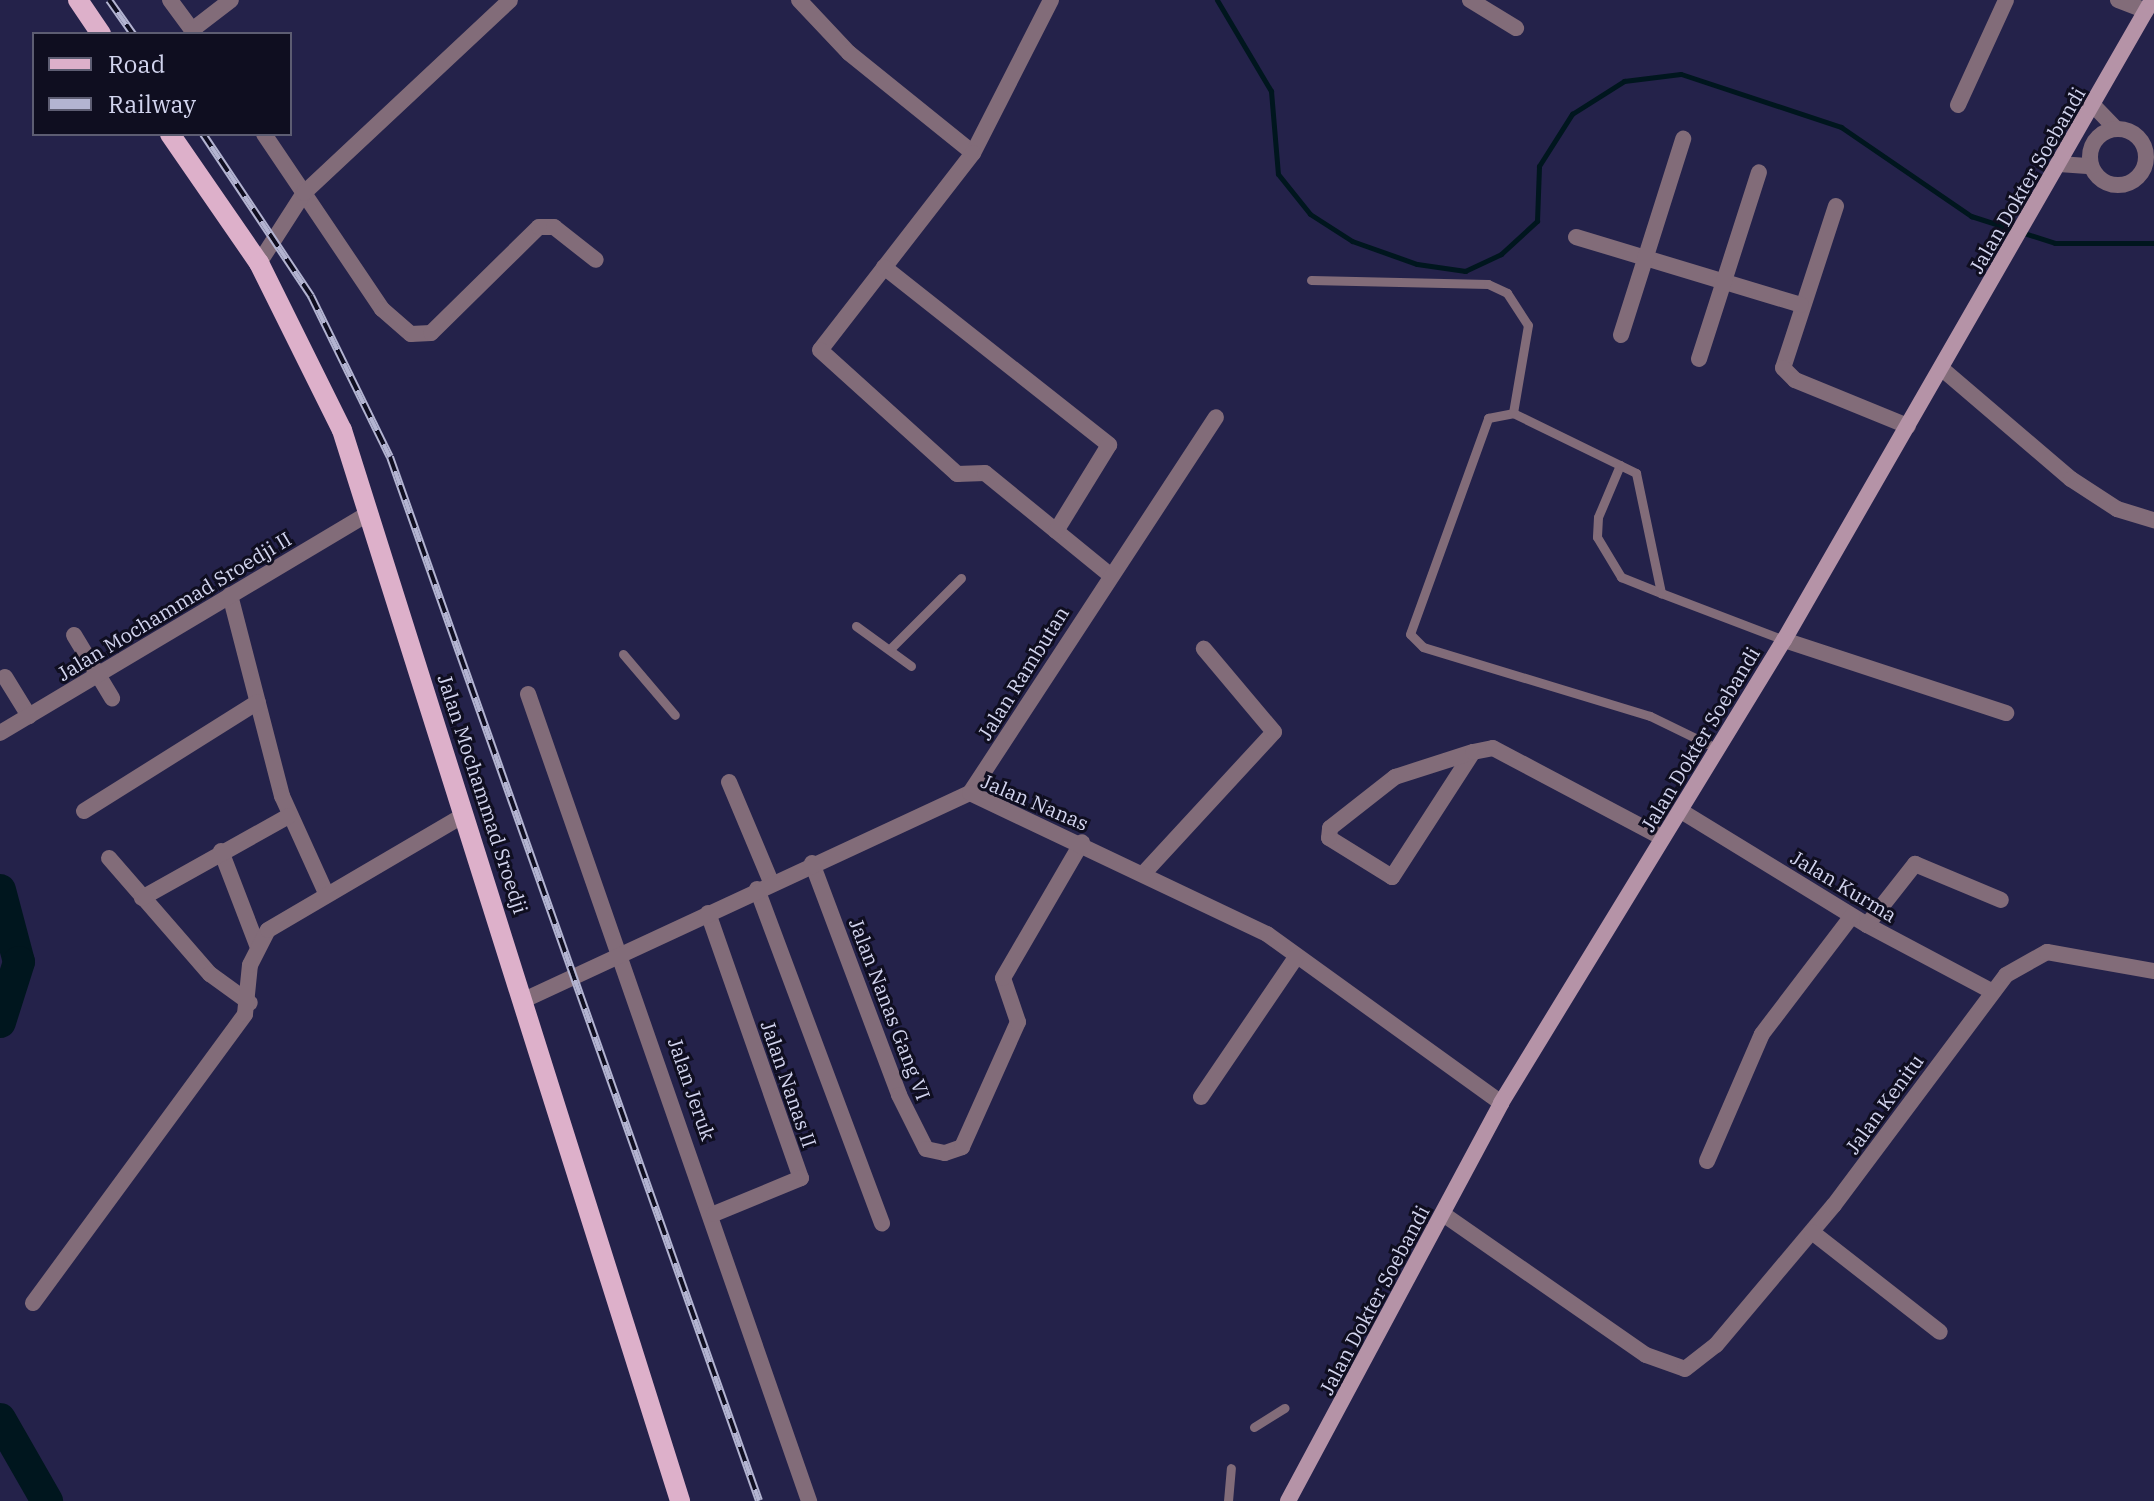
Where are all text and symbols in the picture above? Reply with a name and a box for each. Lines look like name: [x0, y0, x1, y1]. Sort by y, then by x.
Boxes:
legend: [32, 32, 292, 136]
text: Road: [108, 48, 165, 80]
street label: Jalan Dokter Soebandi: [1964, 83, 2090, 277]
text: Railway: [108, 88, 196, 120]
street label: Jalan Mochammad Sroedji II: [53, 526, 295, 686]
street label: Jalan Rambutan: [972, 602, 1074, 744]
street label: Jalan Dokter Soebandi: [1635, 642, 1765, 836]
street label: Jalan Mochammad Sroedji: [433, 671, 533, 917]
street label: Jalan Nanas: [978, 769, 1092, 835]
street label: Jalan Kurma: [1787, 845, 1901, 927]
street label: Jalan Nanas Gang VI: [844, 915, 936, 1103]
street label: Jalan Nanas II: [756, 1017, 822, 1151]
street label: Jalan Jeruk: [663, 1034, 721, 1144]
street label: Jalan Kenitu: [1840, 1050, 1928, 1158]
street label: Jalan Dokter Soebandi: [1314, 1201, 1434, 1399]

